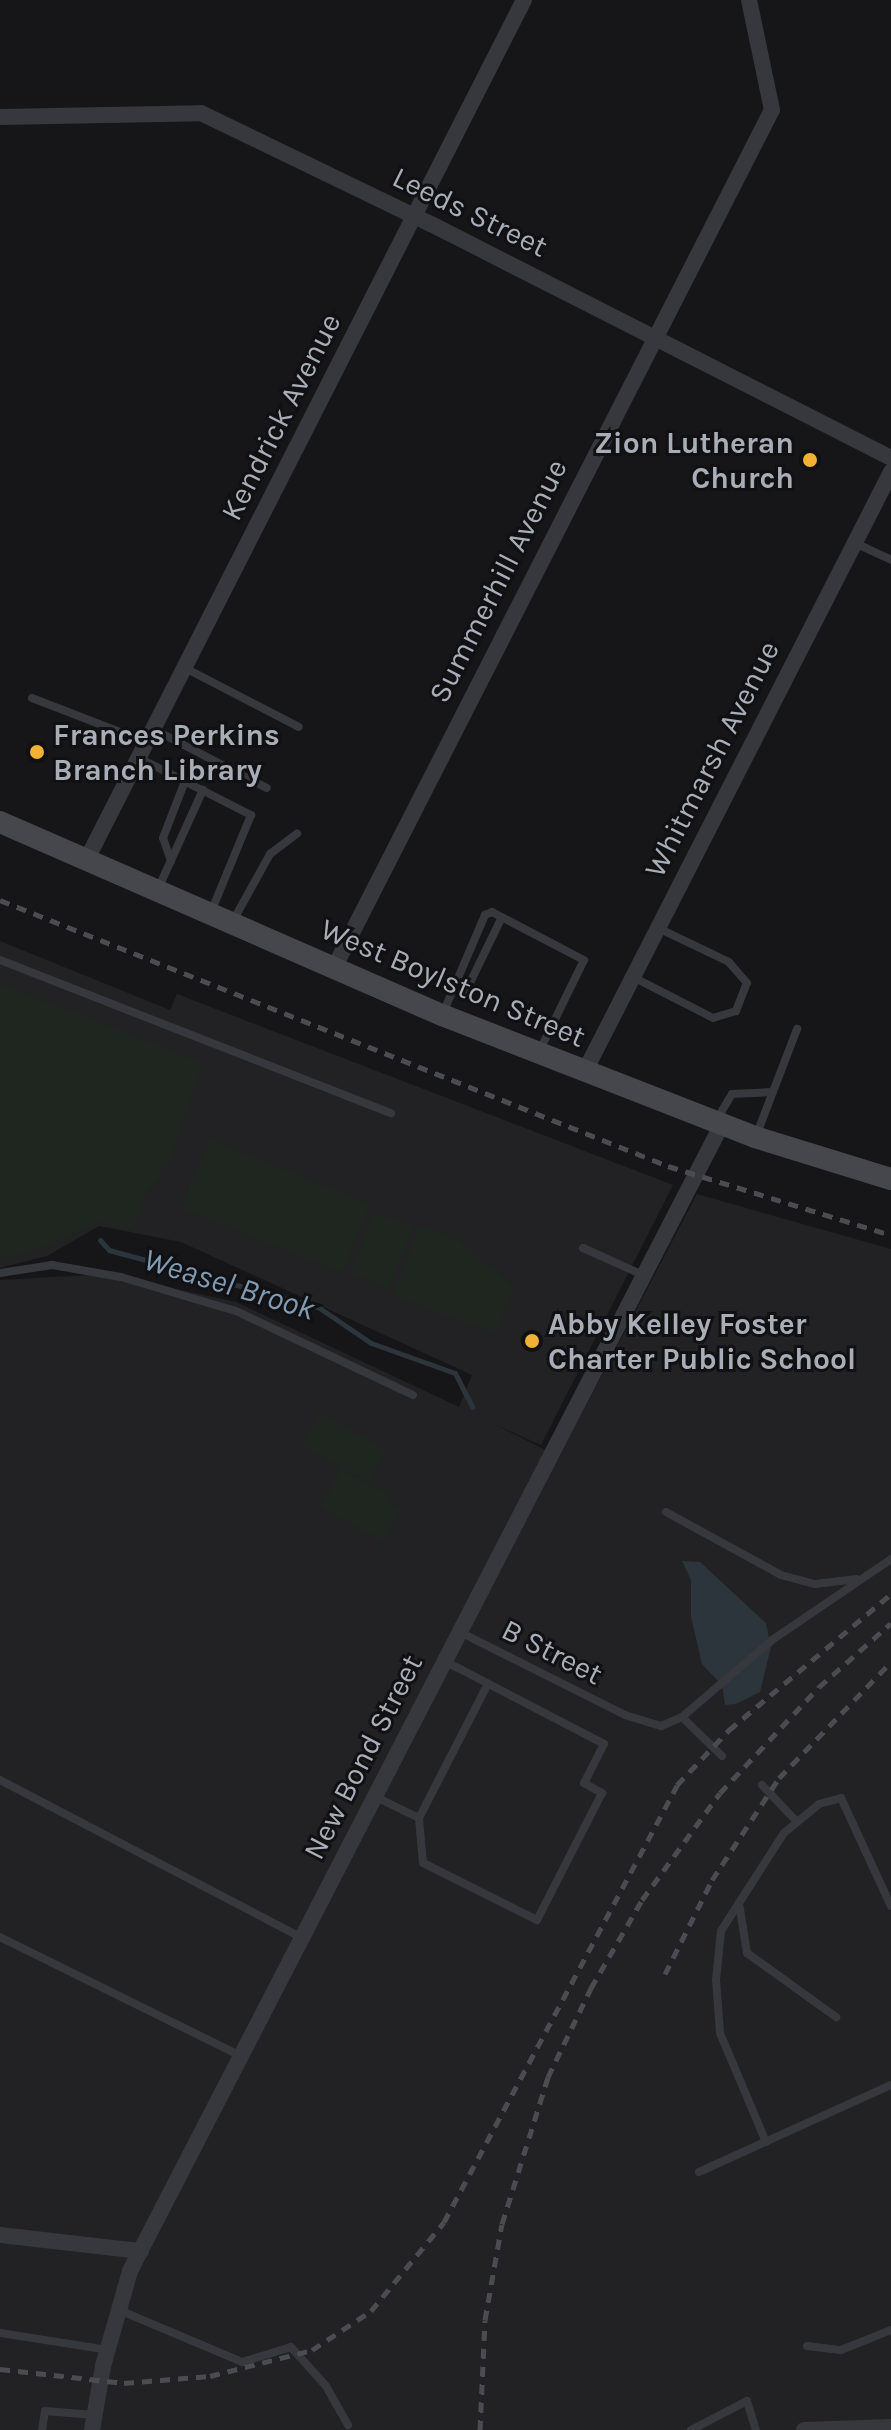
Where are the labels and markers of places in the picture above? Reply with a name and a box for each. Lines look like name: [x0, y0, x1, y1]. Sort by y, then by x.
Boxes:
place label: Zion Lutheran Church: [594, 425, 794, 496]
marker: Zion Lutheran Church: [801, 451, 819, 469]
place label: Frances Perkins Branch Library: [53, 717, 280, 788]
marker: Frances Perkins Branch Library: [28, 743, 46, 761]
place label: Abby Kelley Foster Charter Public School: [548, 1306, 856, 1376]
marker: Abby Kelley Foster Charter Public School: [523, 1332, 541, 1350]

